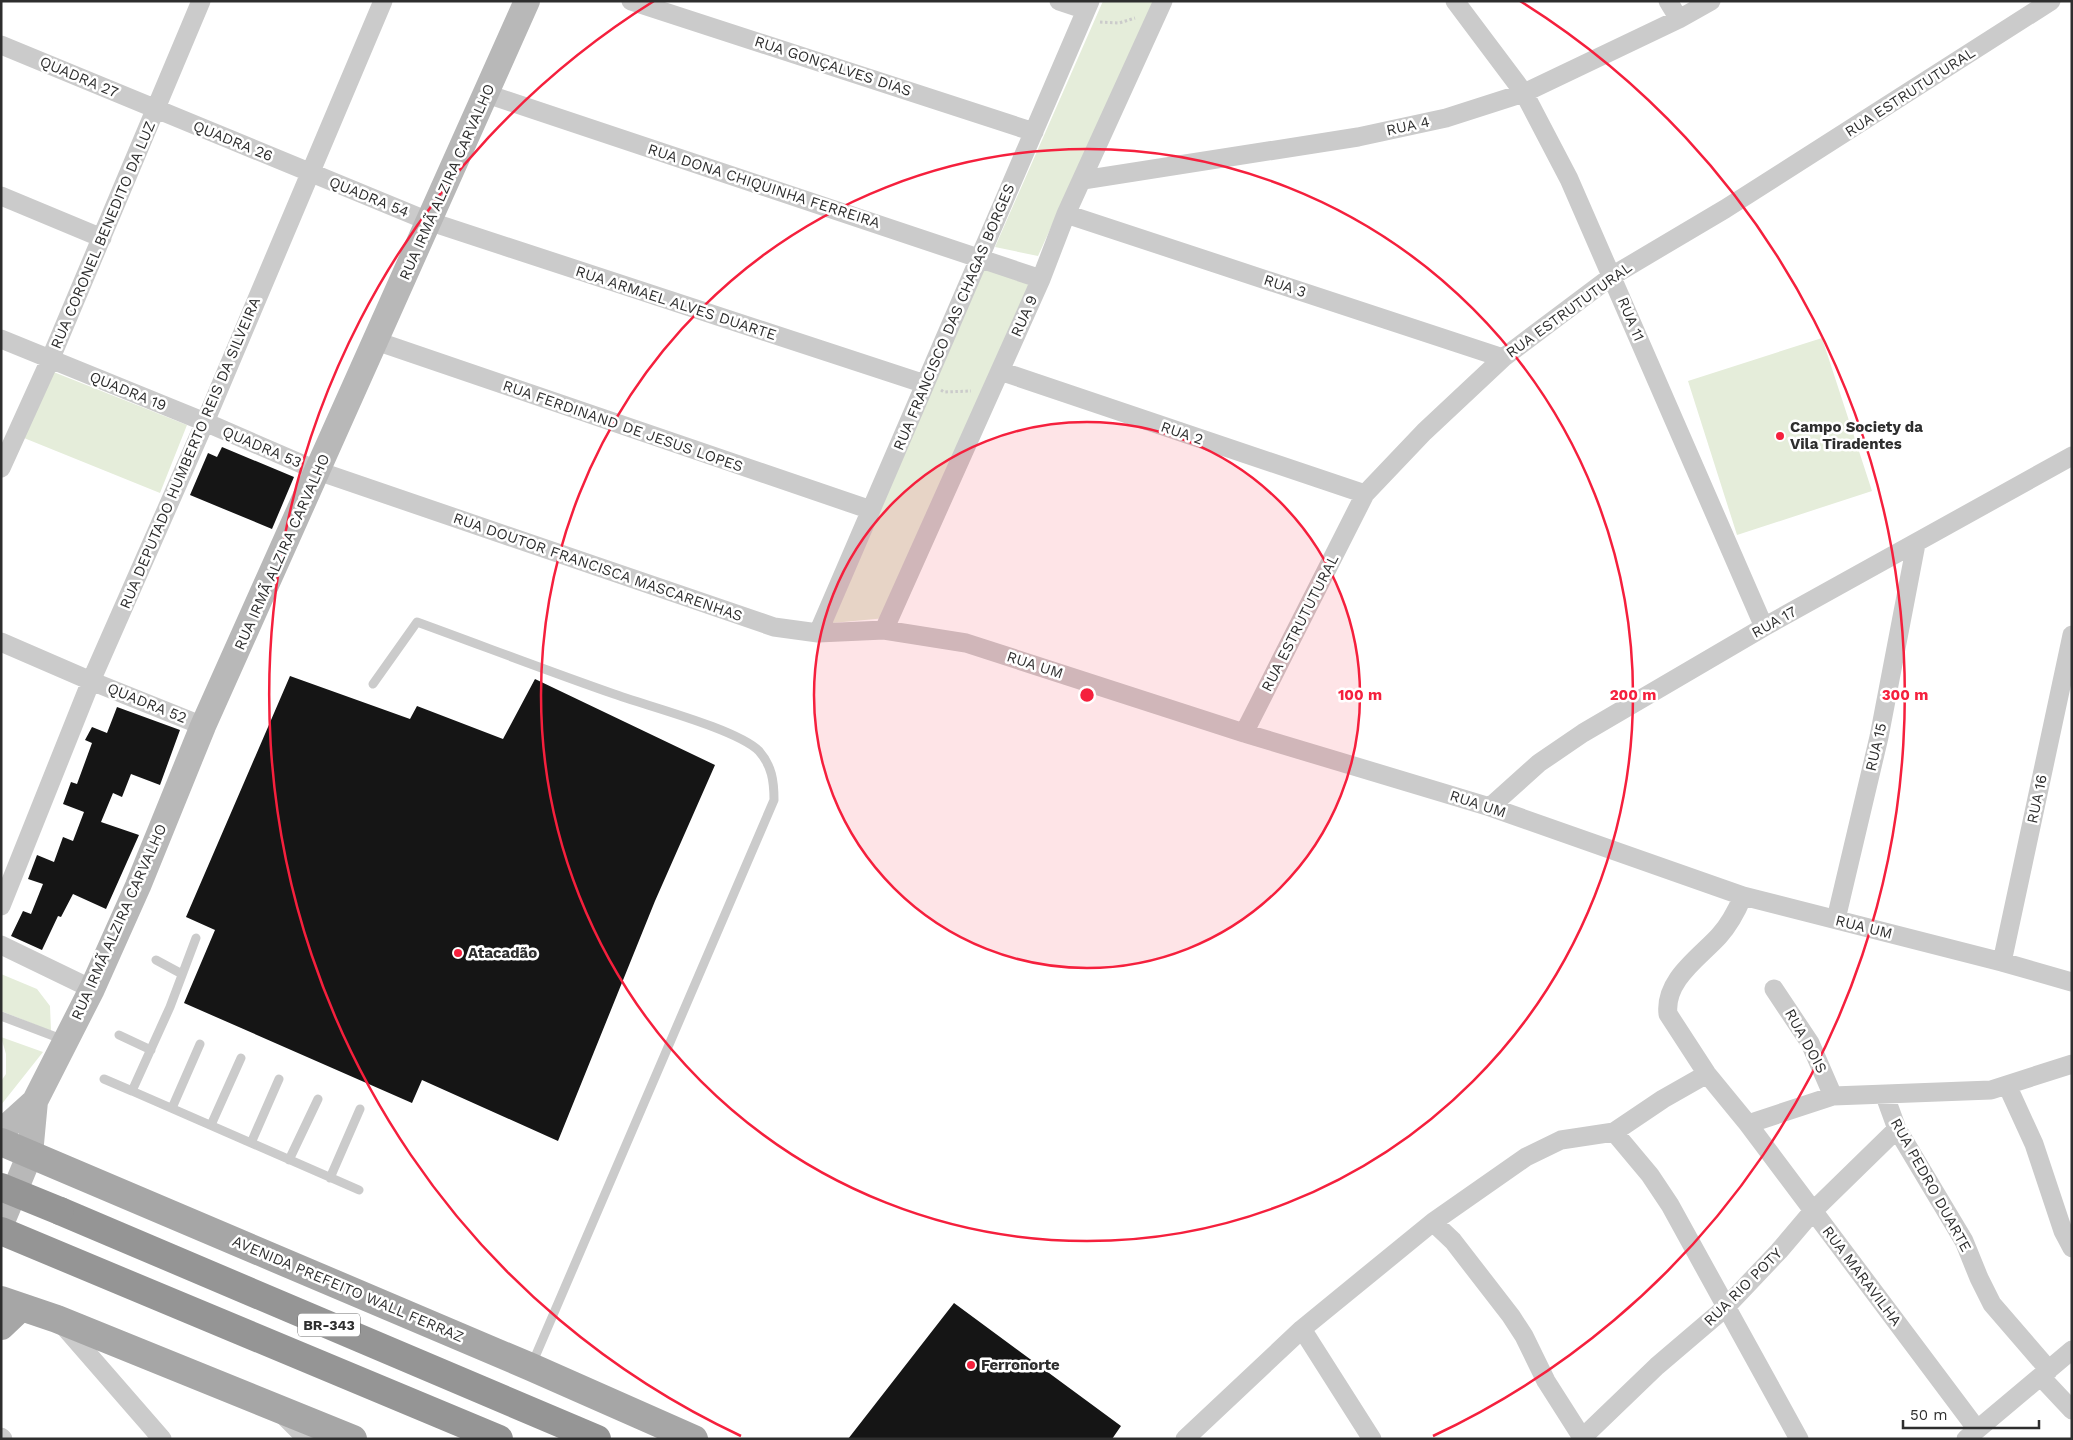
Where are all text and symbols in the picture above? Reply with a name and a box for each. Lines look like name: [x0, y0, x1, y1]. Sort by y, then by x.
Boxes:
street label: RUA GONÇALVES DIAS: [752, 32, 914, 100]
street label: RUA ESTRUTUTURAL: [1842, 43, 1978, 141]
street label: QUADRA 27: [37, 52, 121, 102]
street label: RUA IRMÃ ALZIRA CARVALHO: [396, 81, 498, 283]
street label: RUA 4: [1385, 113, 1431, 139]
street label: QUADRA 26: [190, 117, 276, 165]
street label: RUA CORONEL BENEDITO DA LUZ: [47, 118, 159, 352]
street label: RUA DONA CHIQUINHA FERREIRA: [646, 140, 882, 232]
street label: QUADRA 54: [326, 173, 412, 221]
street label: RUA FRANCISCO DAS CHAGAS BORGES: [889, 181, 1019, 453]
street label: RUA ESTRUTUTURAL: [1503, 258, 1635, 362]
street label: RUA ARMAEL ALVES DUARTE: [573, 262, 779, 344]
street label: RUA 3: [1262, 271, 1308, 301]
street label: RUA 9: [1007, 292, 1041, 340]
street label: RUA DEPUTADO HUMBERTO REIS DA SILVEIRA: [116, 294, 264, 612]
street label: RUA 11: [1614, 294, 1648, 344]
street label: QUADRA 19: [87, 367, 169, 415]
street label: RUA FERDINAND DE JESUS LOPES: [501, 376, 745, 476]
street label: RUA 2: [1159, 417, 1205, 449]
place label: Campo Society da Vila Tiradentes: [1790, 418, 1923, 453]
street label: QUADRA 53: [220, 422, 304, 472]
marker: Campo Society da Vila Tiradentes: [1774, 430, 1786, 442]
street label: RUA IRMÃ ALZIRA CARVALHO: [231, 451, 333, 653]
street label: RUA DOUTOR FRANCISCA MASCARENHAS: [451, 509, 745, 625]
street label: RUA ESTRUTUTURAL: [1258, 552, 1342, 694]
street label: RUA 17: [1748, 602, 1800, 642]
street label: RUA UM: [1005, 647, 1065, 683]
street label: QUADRA 52: [105, 679, 189, 727]
centre of rings: [1078, 686, 1096, 704]
text: 100 m: [1338, 686, 1382, 704]
text: 200 m: [1610, 686, 1656, 704]
text: 300 m: [1882, 686, 1928, 704]
street label: RUA 15: [1862, 721, 1890, 773]
street label: RUA 16: [2023, 773, 2051, 825]
street label: RUA UM: [1448, 786, 1508, 822]
street label: RUA IRMÃ ALZIRA CARVALHO: [68, 821, 170, 1023]
street label: RUA UM: [1834, 911, 1894, 943]
place label: Atacadão: [468, 944, 537, 962]
marker: Atacadão: [452, 947, 464, 959]
street label: RUA DOIS: [1781, 1006, 1831, 1076]
street label: RUA PEDRO DUARTE: [1887, 1115, 1975, 1255]
street label: RUA MARAVILHA: [1819, 1223, 1905, 1330]
street label: AVENIDA PREFEITO WALL FERRAZ: [230, 1232, 466, 1346]
street label: RUA RIO POTY: [1700, 1244, 1786, 1330]
road number: BR-343: [298, 1314, 360, 1336]
place label: Ferronorte: [981, 1356, 1060, 1374]
marker: Ferronorte: [965, 1359, 977, 1371]
scale bar: [1903, 1398, 2039, 1430]
text: 50 m: [1910, 1406, 1947, 1424]

